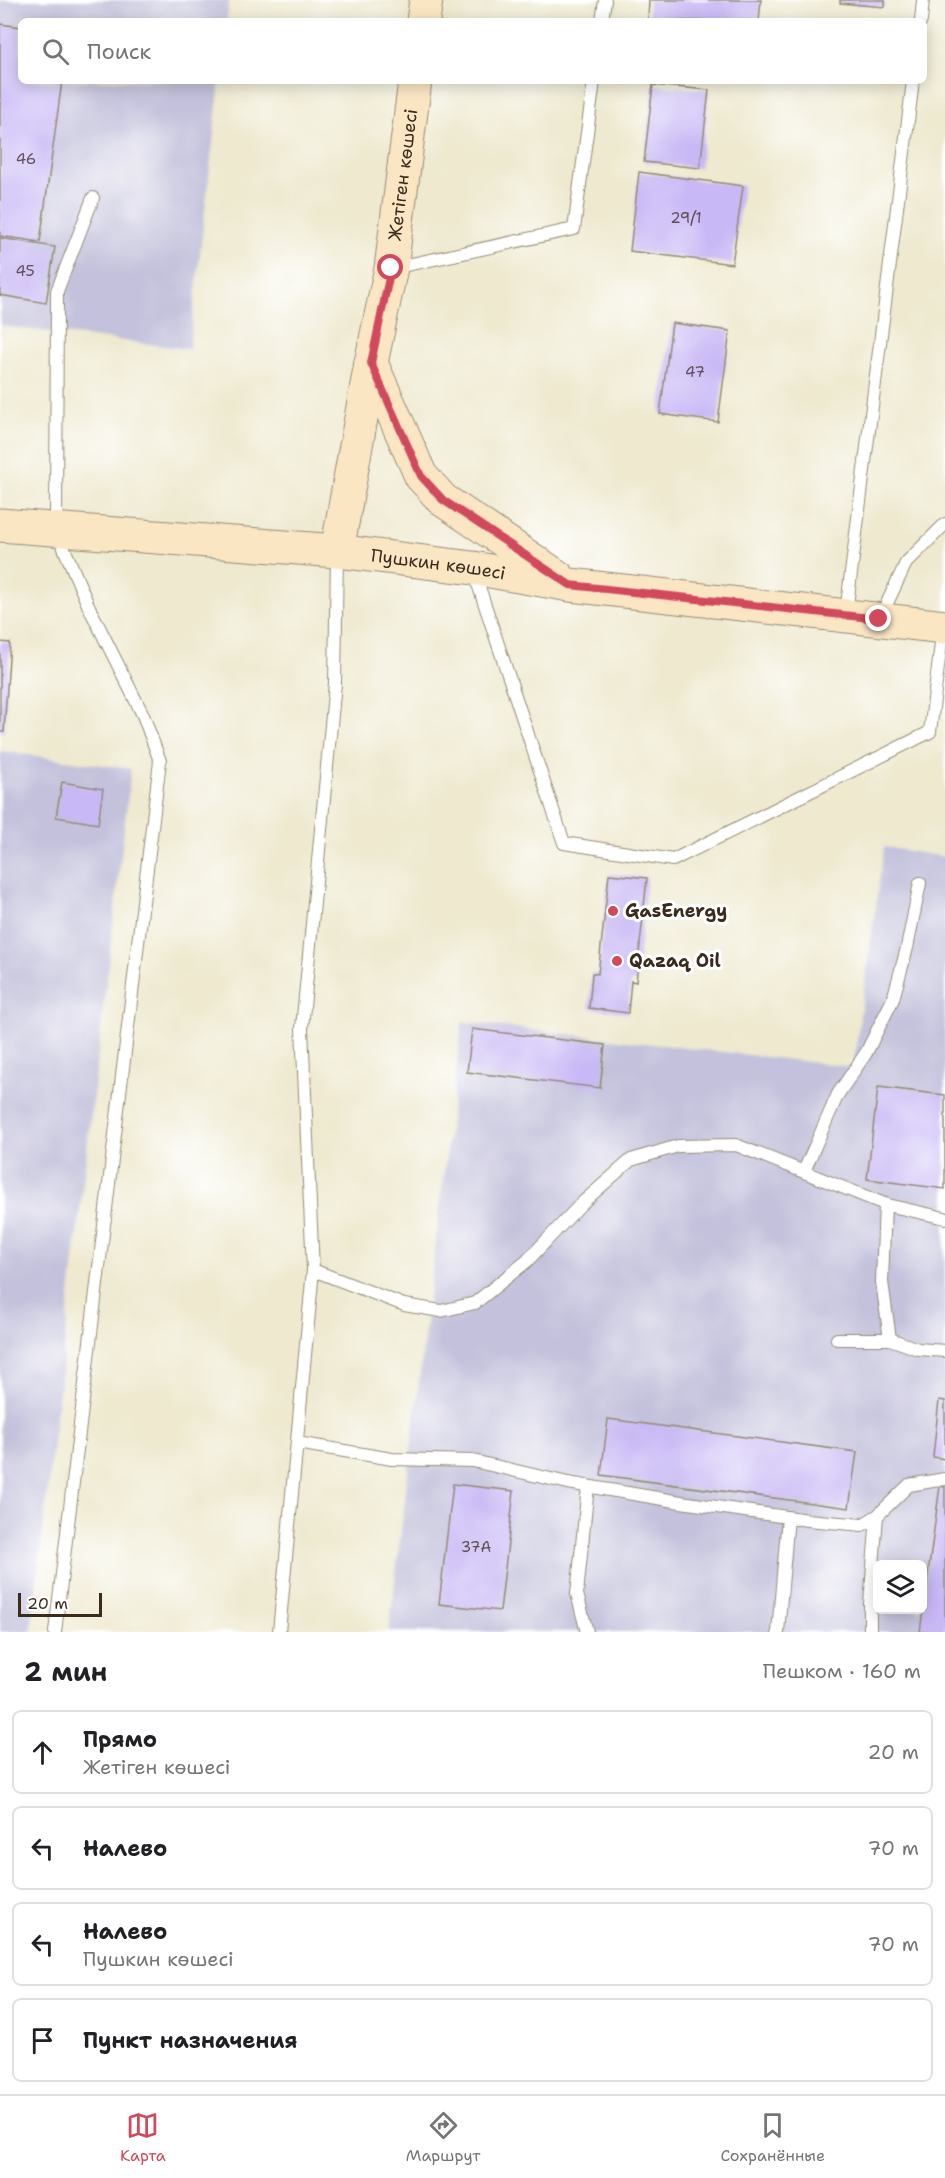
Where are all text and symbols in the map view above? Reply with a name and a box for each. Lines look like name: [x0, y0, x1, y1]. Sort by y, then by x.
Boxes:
search box: [18, 18, 927, 84]
icon: search: [39, 35, 72, 68]
text: Поиск: [87, 37, 151, 66]
street label: Жетіген көшесі: [383, 107, 423, 242]
house number: 46: [16, 149, 36, 169]
house number: 29/1: [670, 208, 702, 228]
route start: [377, 254, 403, 280]
house number: 45: [15, 261, 35, 281]
house number: 47: [685, 362, 705, 382]
street label: Пушкин көшесі: [369, 543, 507, 585]
route end: [865, 605, 891, 631]
place label: GasEnergy: [625, 899, 727, 923]
marker: GasEnergy: [606, 904, 620, 918]
place label: Qazaq Oil: [629, 949, 721, 973]
marker: Qazaq Oil: [610, 954, 624, 968]
house number: 37А: [461, 1537, 491, 1557]
map controls: [873, 1560, 927, 1614]
button: layers: [873, 1560, 927, 1614]
scale bar: [18, 1590, 102, 1618]
text: 20 m: [27, 1593, 68, 1614]
text: 2 мин: [24, 1654, 107, 1689]
text: Пешком · 160 m: [763, 1658, 921, 1684]
text: Прямо: [83, 1725, 157, 1754]
icon: ahead: [26, 1736, 59, 1769]
text: 20 m: [868, 1739, 919, 1765]
text: Жетіген көшесі: [83, 1754, 230, 1780]
icon: left: [26, 1832, 59, 1865]
text: Налево: [83, 1834, 167, 1863]
text: 70 m: [867, 1835, 919, 1861]
text: Налево: [83, 1917, 167, 1946]
icon: left: [26, 1928, 59, 1961]
text: 70 m: [867, 1931, 919, 1957]
text: Пушкин көшесі: [83, 1946, 234, 1972]
icon: arrive: [26, 2024, 59, 2057]
text: Пункт назначения: [83, 2026, 297, 2055]
tab: Карта: [120, 2109, 166, 2166]
tab: Маршрут: [406, 2109, 480, 2166]
tab: Сохранённые: [720, 2109, 825, 2166]

